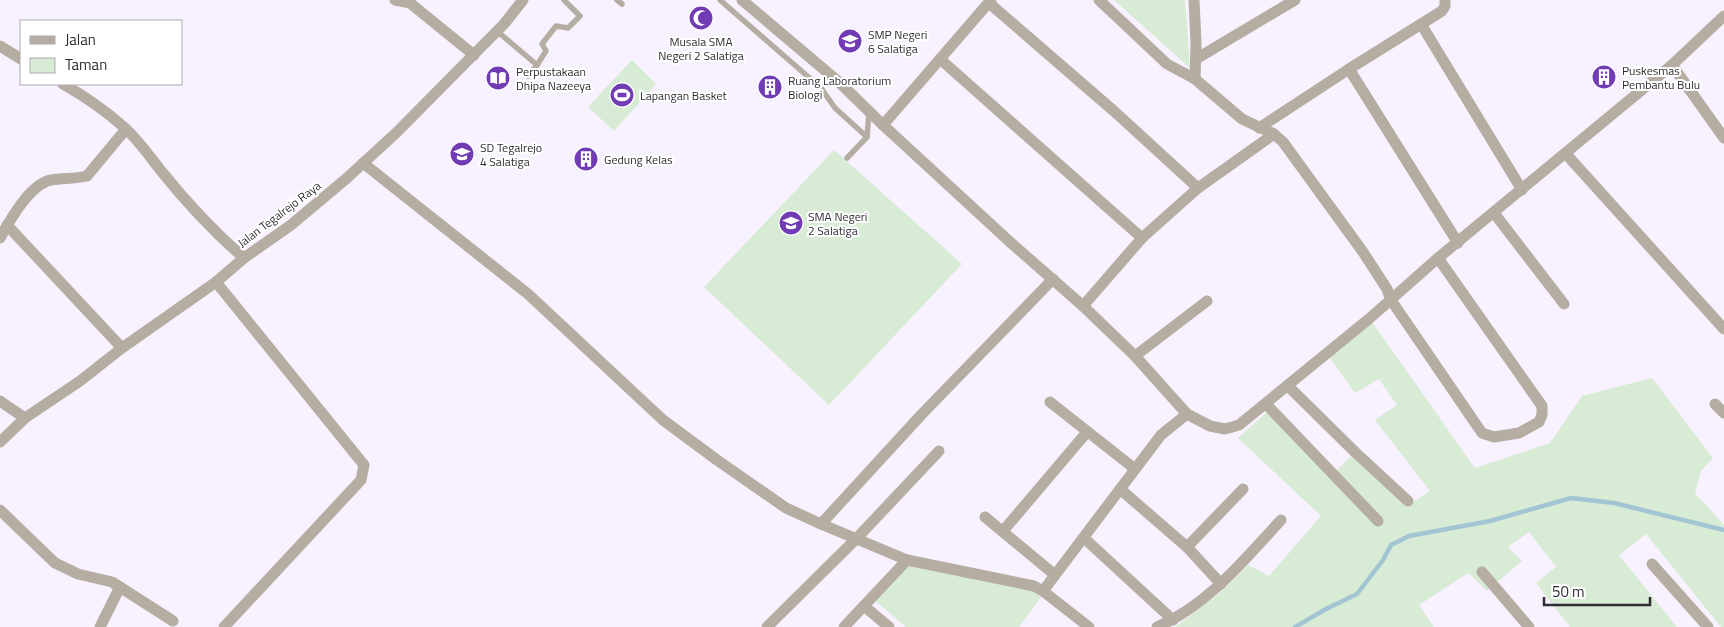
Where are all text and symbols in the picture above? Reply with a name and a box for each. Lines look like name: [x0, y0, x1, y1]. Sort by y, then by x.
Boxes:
mosque icon: Musala SMA Negeri 2 Salatiga: [688, 5, 714, 31]
legend: [20, 20, 182, 85]
place label: SMP Negeri 6 Salatiga: [868, 25, 927, 58]
text: Jalan: [65, 28, 96, 51]
school or university icon: SMP Negeri 6 Salatiga: [837, 28, 863, 54]
place label: Musala SMA Negeri 2 Salatiga: [658, 32, 744, 65]
text: Taman: [65, 53, 107, 76]
place label: Puskesmas Pembantu Bulu: [1622, 61, 1700, 94]
place label: Perpustakaan Dhipa Nazeeya: [516, 62, 591, 95]
building icon: Puskesmas Pembantu Bulu: [1591, 64, 1617, 90]
library icon: Perpustakaan Dhipa Nazeeya: [485, 65, 511, 91]
place label: Ruang Laboratorium Biologi: [788, 71, 891, 104]
building icon: Ruang Laboratorium Biologi: [757, 74, 783, 100]
sports icon: Lapangan Basket: [609, 82, 635, 108]
place label: Lapangan Basket: [640, 86, 727, 105]
place label: SD Tegalrejo 4 Salatiga: [480, 138, 542, 171]
school or university icon: SD Tegalrejo 4 Salatiga: [449, 141, 475, 167]
building icon: Gedung Kelas: [573, 146, 599, 172]
place label: Gedung Kelas: [604, 150, 673, 169]
street label: Jalan Tegalrejo Raya: [233, 176, 325, 252]
place label: SMA Negeri 2 Salatiga: [808, 207, 868, 240]
school or university icon: SMA Negeri 2 Salatiga: [778, 210, 804, 236]
scale bar: [1544, 574, 1650, 606]
text: 50 m: [1552, 580, 1585, 603]

